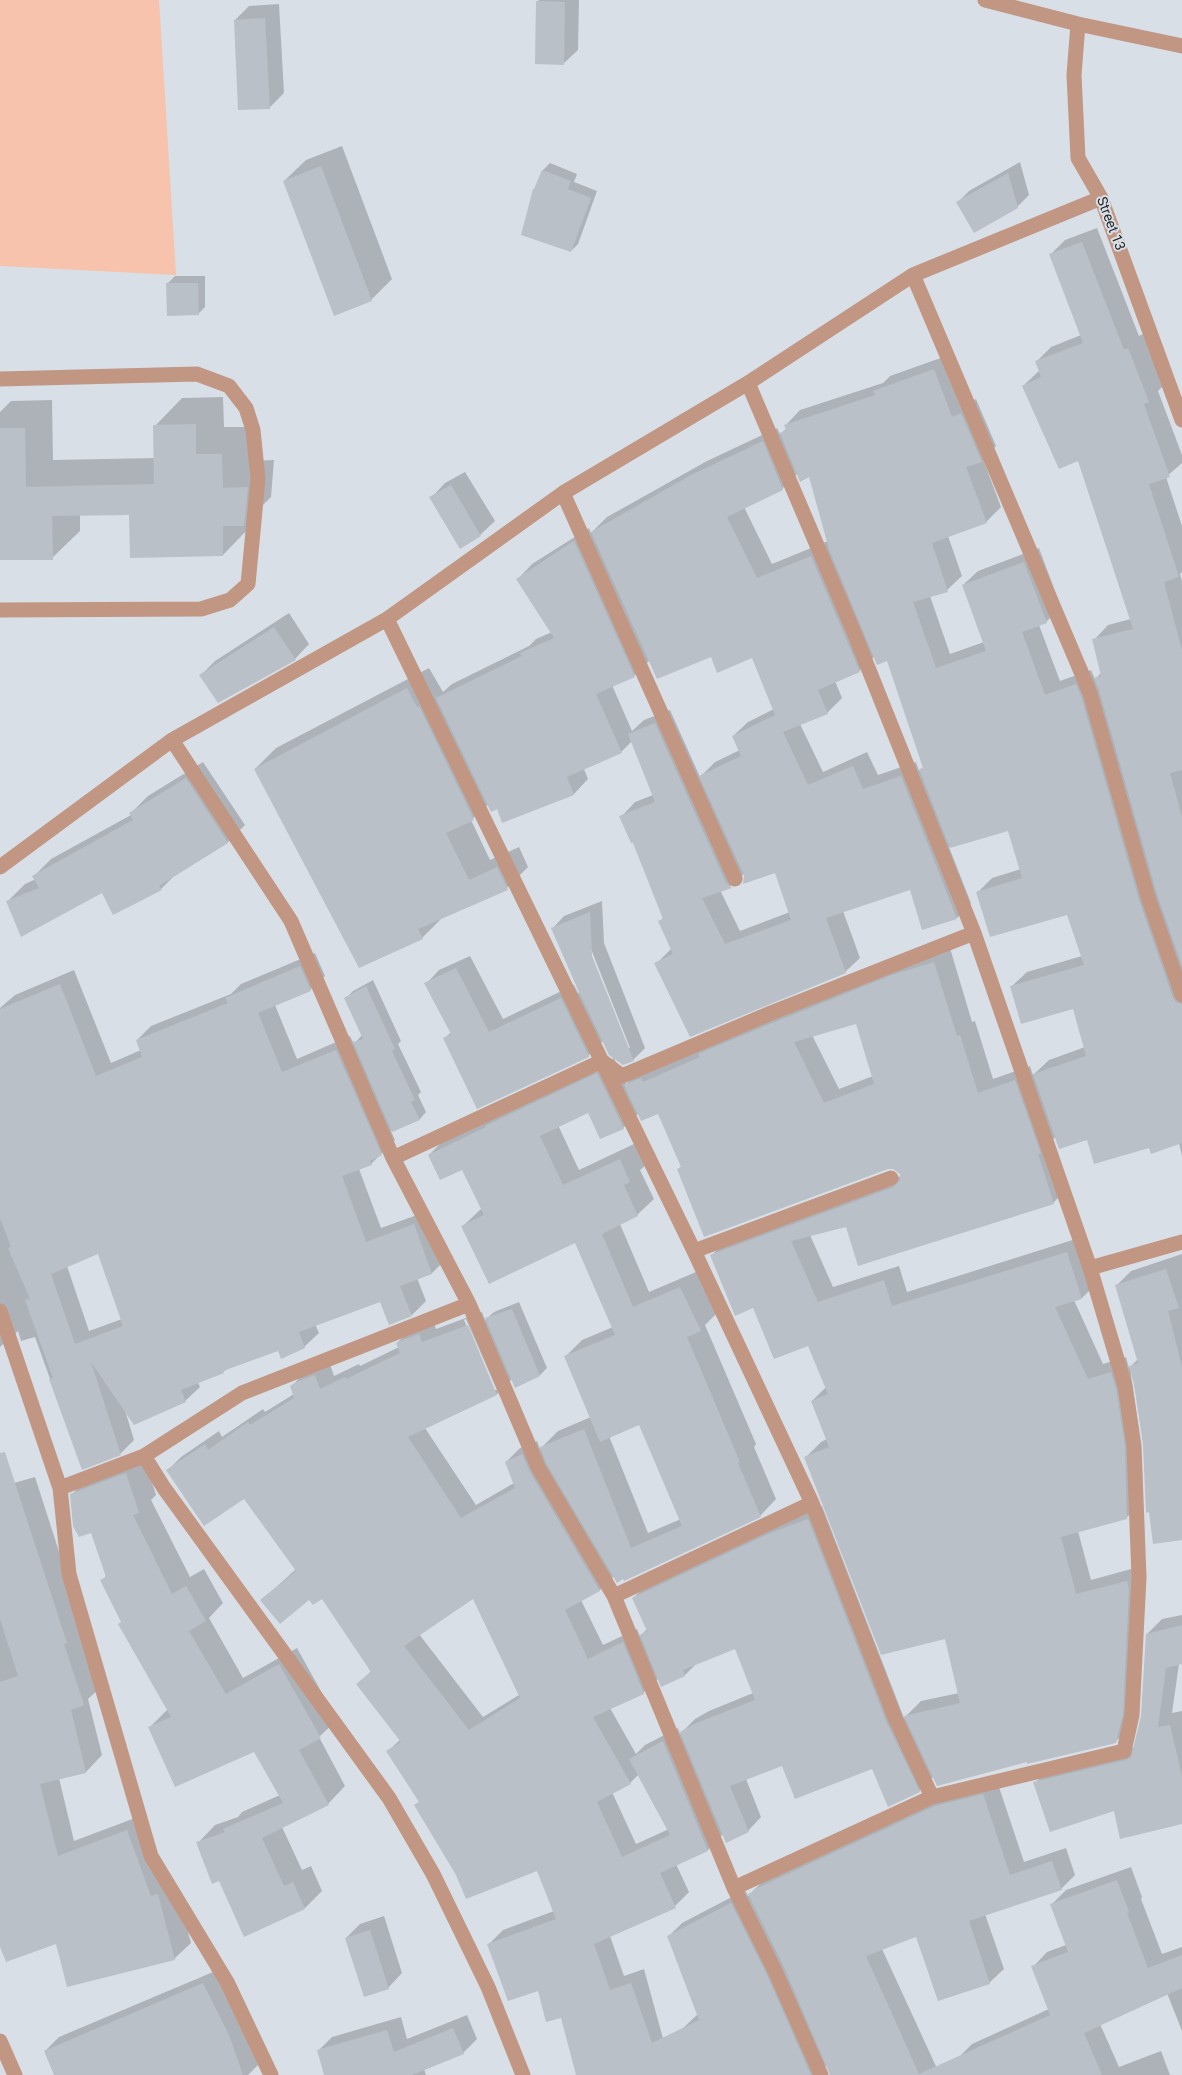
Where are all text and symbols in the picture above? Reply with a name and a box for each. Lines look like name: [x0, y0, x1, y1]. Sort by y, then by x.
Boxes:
street label: Street 13: [1092, 195, 1128, 253]

